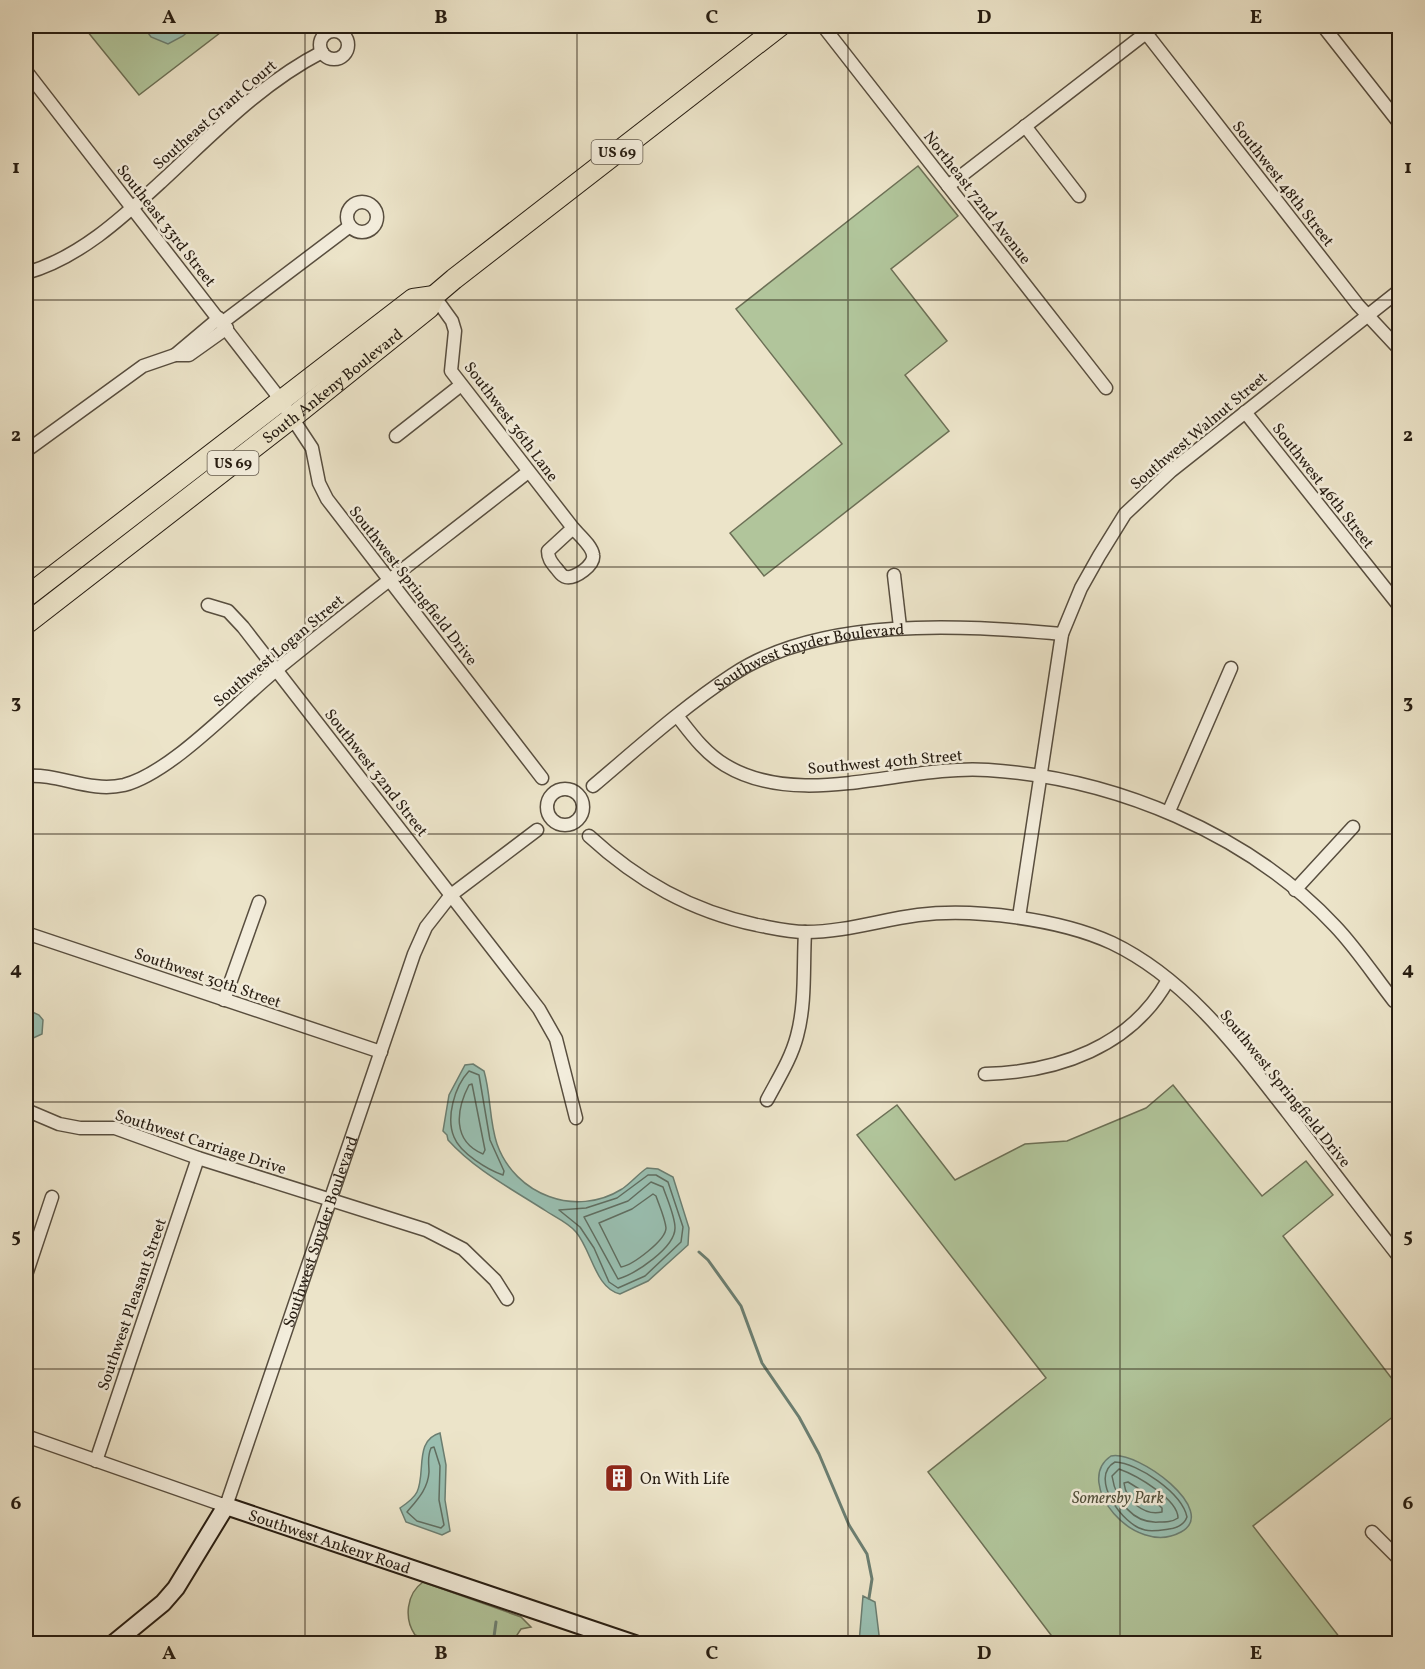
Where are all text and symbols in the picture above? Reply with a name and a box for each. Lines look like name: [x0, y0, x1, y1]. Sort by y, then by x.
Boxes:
text: A: [162, 4, 176, 32]
text: B: [434, 4, 448, 32]
text: C: [706, 4, 719, 32]
text: D: [977, 4, 991, 32]
text: E: [1250, 4, 1262, 32]
street label: Southeast Grant Court: [149, 55, 282, 176]
street label: Southwest 48th Street: [1226, 117, 1339, 252]
street label: Northeast 72nd Avenue: [917, 127, 1035, 269]
road number: US 69: [592, 140, 642, 164]
text: 1: [12, 154, 20, 182]
text: 1: [1404, 154, 1412, 182]
street label: Southeast 33rd Street: [111, 160, 220, 292]
street label: South Ankeny Boulevard: [258, 324, 408, 450]
street label: Southwest 36th Lane: [458, 358, 563, 487]
street label: Southwest Walnut Street: [1126, 367, 1273, 496]
street label: Southwest 46th Street: [1266, 419, 1379, 554]
text: 2: [11, 422, 21, 450]
text: 2: [1403, 422, 1413, 450]
road number: US 69: [208, 451, 258, 475]
street label: Southwest Springfield Drive: [343, 502, 482, 671]
street label: Southwest Logan Street: [209, 590, 350, 713]
street label: Southwest Snyder Boulevard: [710, 619, 905, 697]
text: 3: [11, 689, 21, 717]
text: 3: [1403, 689, 1413, 717]
street label: Southwest 32nd Street: [318, 705, 433, 842]
street label: Southwest 40th Street: [807, 745, 964, 781]
street label: Southwest 30th Street: [131, 943, 284, 1015]
text: 4: [10, 956, 22, 984]
text: 4: [1402, 956, 1414, 984]
street label: Southwest Springfield Drive: [1214, 1006, 1355, 1173]
street label: Southwest Carriage Drive: [112, 1105, 289, 1181]
street label: Southwest Snyder Boulevard: [279, 1133, 364, 1331]
street label: Southwest Pleasant Street: [93, 1215, 173, 1394]
text: 5: [11, 1223, 21, 1251]
text: 5: [1403, 1223, 1413, 1251]
building icon: On With Life: [603, 1462, 635, 1494]
place label: On With Life: [640, 1469, 730, 1491]
park label: Somersby Park: [1072, 1488, 1165, 1510]
text: 6: [11, 1490, 22, 1518]
text: 6: [1403, 1490, 1414, 1518]
street label: Southwest Ankeny Road: [245, 1505, 413, 1580]
text: A: [162, 1640, 176, 1668]
text: B: [434, 1640, 448, 1668]
text: C: [706, 1640, 719, 1668]
text: D: [977, 1640, 991, 1668]
text: E: [1250, 1640, 1262, 1668]

